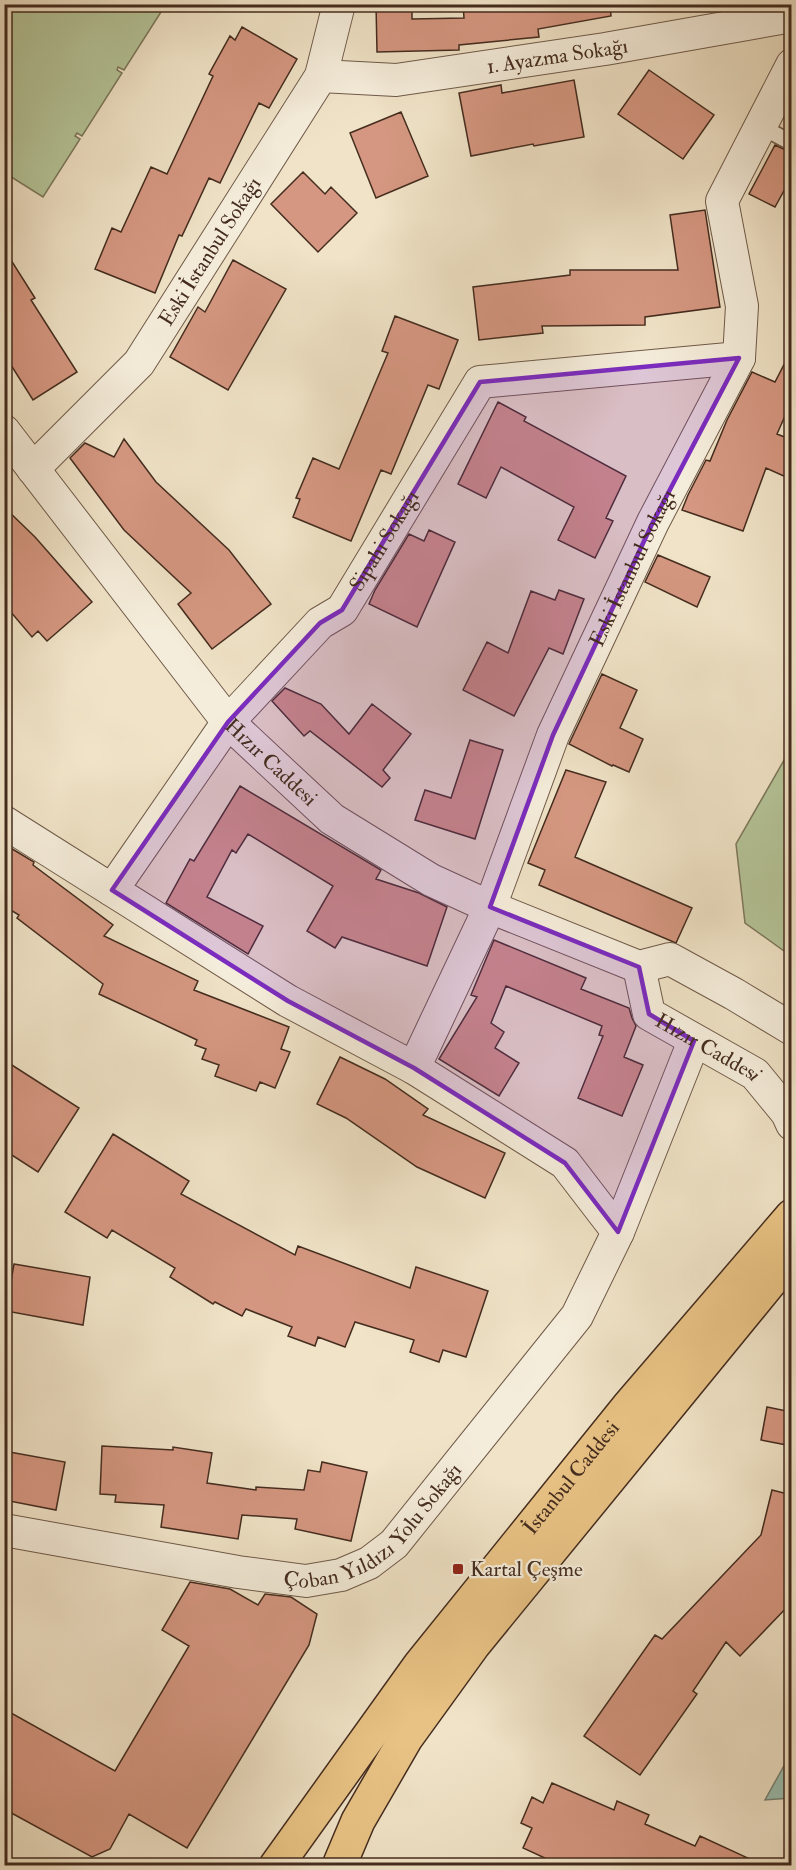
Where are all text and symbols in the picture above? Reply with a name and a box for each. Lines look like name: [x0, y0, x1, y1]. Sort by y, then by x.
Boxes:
street label: 1. Ayazma Sokağı: [485, 32, 630, 80]
street label: Eski İstanbul Sokağı: [152, 171, 267, 331]
street label: Eski İstanbul Sokağı: [583, 484, 681, 651]
street label: Sipahi Sokağı: [343, 485, 425, 596]
street label: Hızır Caddesi: [219, 712, 323, 812]
street label: Hızır Caddesi: [651, 1007, 769, 1086]
street label: İstanbul Caddesi: [517, 1415, 625, 1540]
street label: Çoban Yıldızı Yolu Sokağı: [282, 1457, 468, 1595]
place label: Kartal Çeşme: [470, 1556, 583, 1583]
marker: Kartal Çeşme: [451, 1562, 465, 1576]

